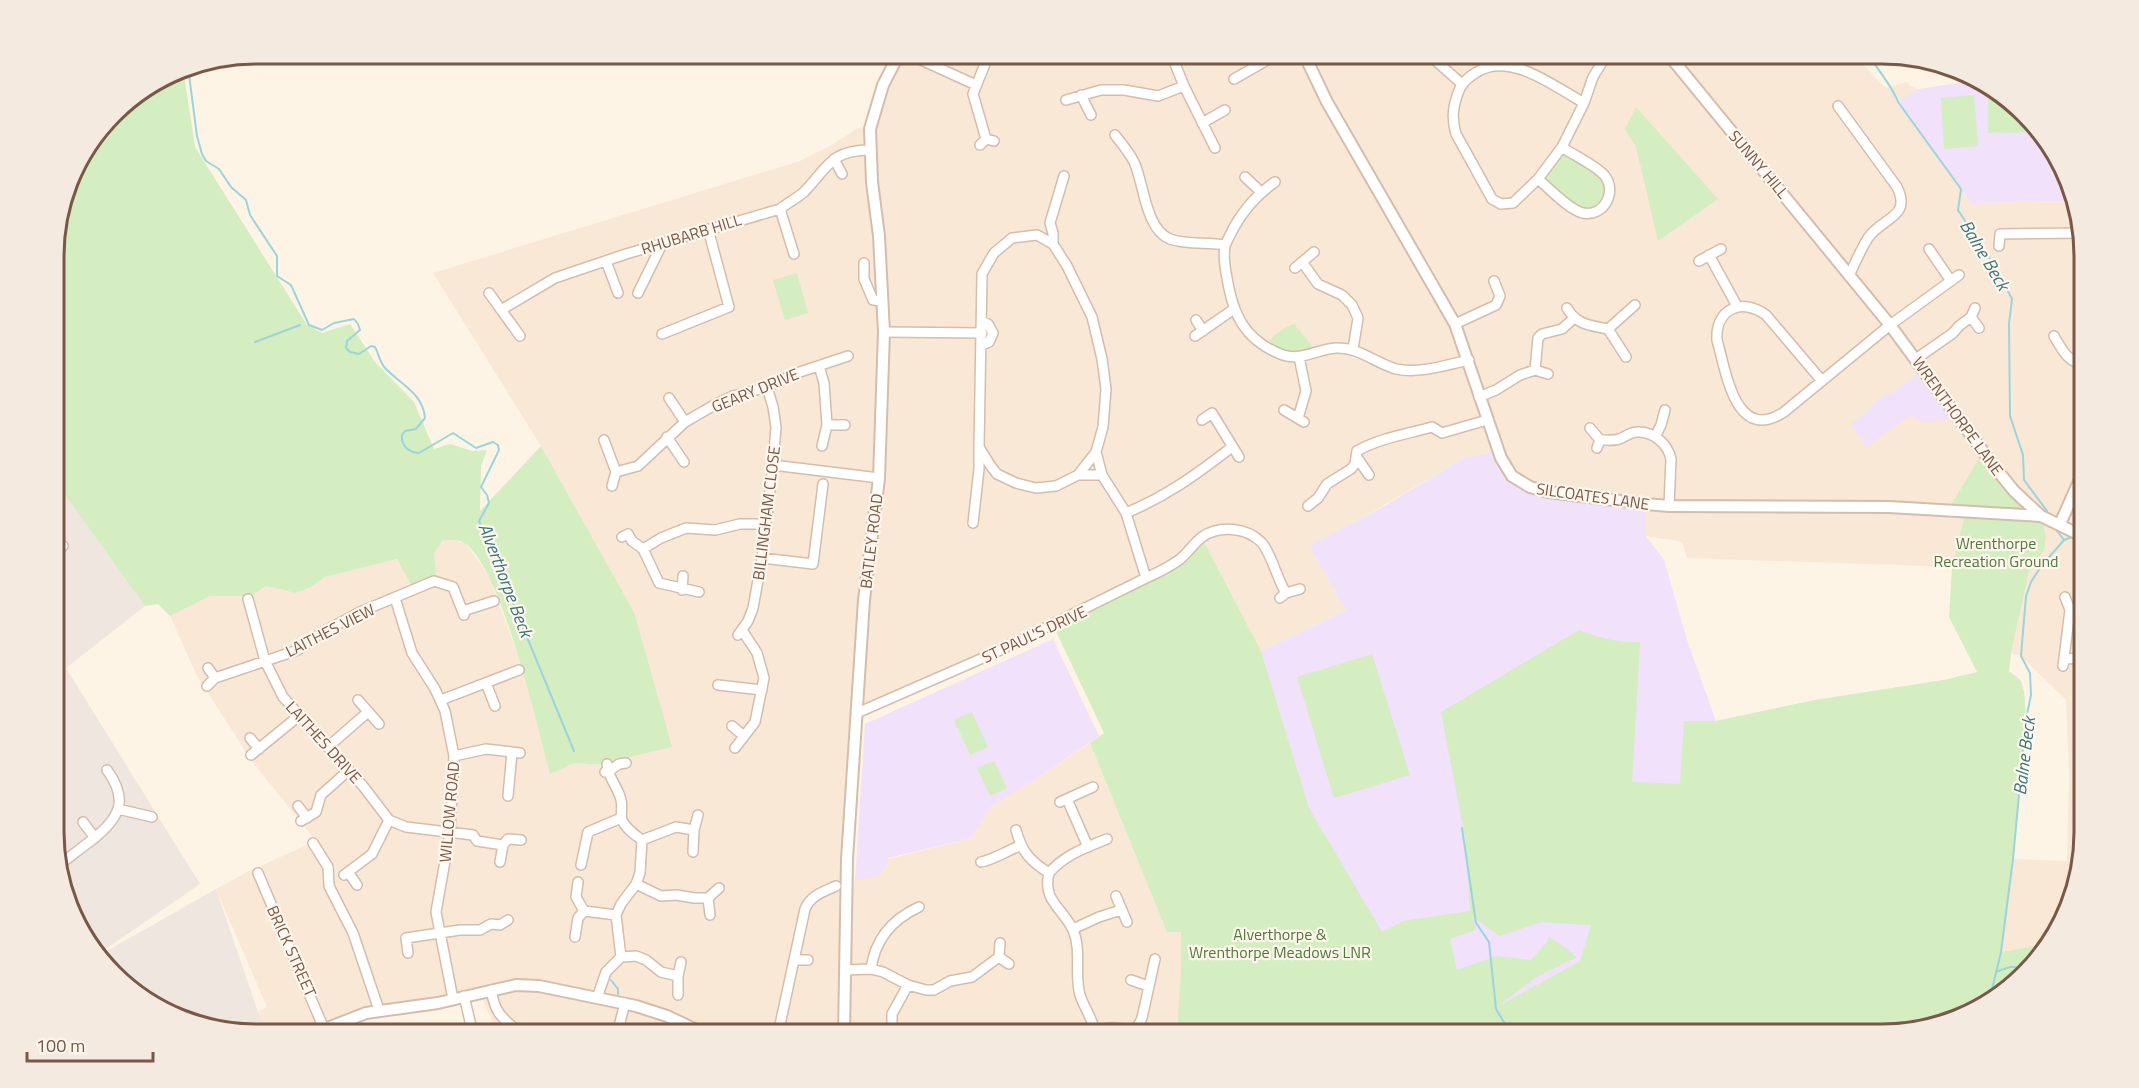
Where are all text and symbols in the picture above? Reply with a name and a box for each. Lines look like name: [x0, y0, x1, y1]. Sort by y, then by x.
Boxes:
street label: SUNNY HILL: [1723, 125, 1795, 204]
street label: RHUBARB HILL: [638, 207, 744, 261]
water label: Balne Beck: [1953, 214, 2018, 297]
street label: WRENTHORPE LANE: [1907, 351, 2010, 481]
street label: GEARY DRIVE: [708, 362, 802, 418]
street label: BILLINGHAM CLOSE: [746, 444, 786, 582]
street label: SILCOATES LANE: [1535, 476, 1651, 516]
street label: BATLEY ROAD: [853, 492, 889, 590]
water label: Alverthorpe Beck: [472, 519, 541, 643]
park label: Wrenthorpe Recreation Ground: [1933, 531, 2059, 573]
street label: LAITHES VIEW: [281, 597, 379, 663]
street label: ST PAUL'S DRIVE: [978, 599, 1091, 669]
street label: LAITHES DRIVE: [280, 695, 368, 789]
water label: Balne Beck: [2006, 713, 2042, 797]
street label: WILLOW ROAD: [433, 760, 465, 864]
street label: BRICK STREET: [261, 901, 323, 1001]
park label: Alverthorpe & Wrenthorpe Meadows LNR: [1189, 922, 1371, 964]
scale bar: [27, 1025, 153, 1063]
text: 100 m: [36, 1032, 85, 1059]

